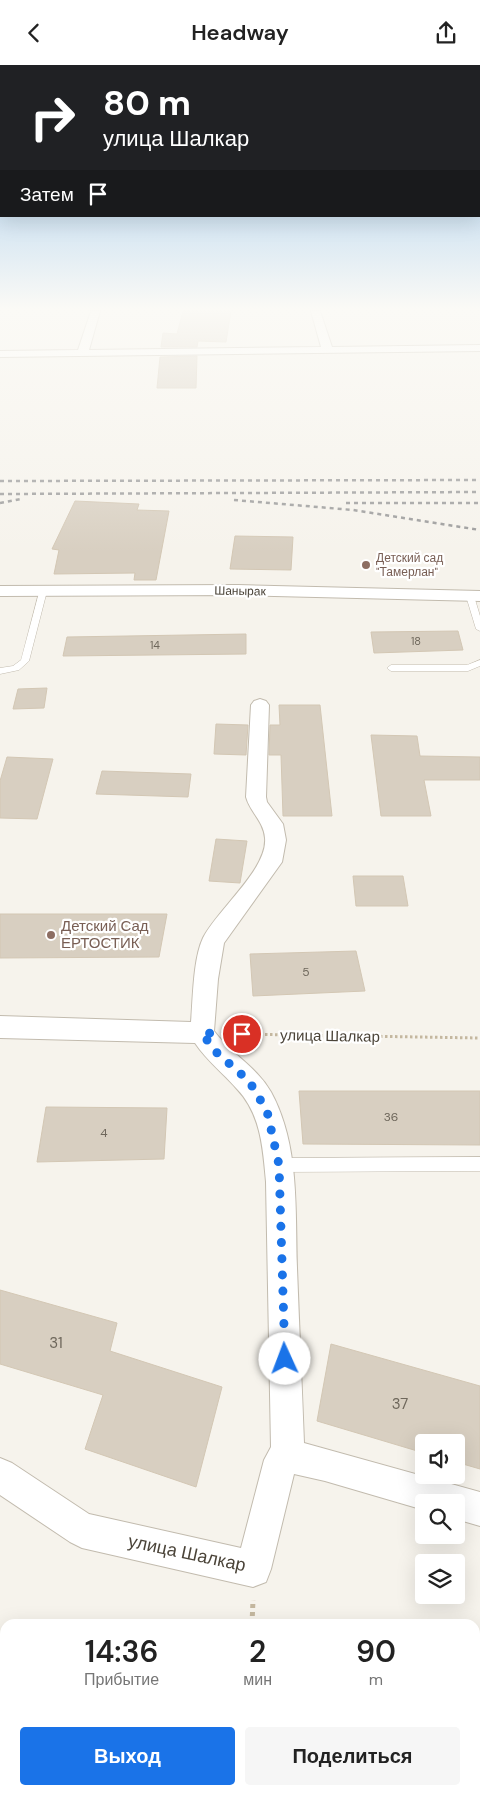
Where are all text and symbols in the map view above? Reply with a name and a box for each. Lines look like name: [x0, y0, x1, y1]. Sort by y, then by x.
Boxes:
text: Headway: [191, 18, 289, 47]
icon: back: [20, 19, 48, 47]
icon: share: [432, 19, 460, 47]
text: 80 m: [103, 80, 191, 126]
icon: right: [20, 85, 85, 150]
text: улица Шалкар: [103, 124, 249, 153]
icon: arrive: [84, 180, 112, 208]
text: Затем: [20, 182, 74, 207]
place label: Детский сад "Тамерлан": [376, 550, 443, 580]
marker: Детский сад "Тамерлан": [360, 559, 372, 571]
street label: Шанырак: [214, 583, 267, 599]
house number: 18: [411, 634, 421, 648]
house number: 14: [150, 638, 160, 652]
place label: Детский Сад ЕРТОСТИК: [61, 916, 149, 953]
marker: Детский Сад ЕРТОСТИК: [45, 929, 57, 941]
house number: 5: [302, 964, 310, 980]
pin: [221, 1013, 263, 1055]
icon: arrive: [228, 1020, 256, 1048]
street label: улица Шалкар: [280, 1025, 380, 1047]
house number: 36: [384, 1109, 398, 1125]
house number: 4: [100, 1125, 108, 1141]
position arrow: [258, 1332, 310, 1384]
house number: 31: [49, 1333, 63, 1353]
house number: 37: [392, 1394, 408, 1414]
map controls: [415, 1434, 465, 1604]
button: sound: [415, 1434, 465, 1484]
button: search: [415, 1494, 465, 1544]
street label: улица Шалкар: [126, 1529, 248, 1577]
button: layers: [415, 1554, 465, 1604]
text: 14:36: [85, 1632, 158, 1671]
text: 2: [249, 1632, 266, 1671]
text: 90: [356, 1632, 396, 1671]
text: Прибытие: [84, 1669, 159, 1690]
text: мин: [243, 1669, 272, 1690]
text: m: [369, 1669, 383, 1690]
button: Выход: [20, 1727, 235, 1785]
button: Поделиться: [245, 1727, 460, 1785]

